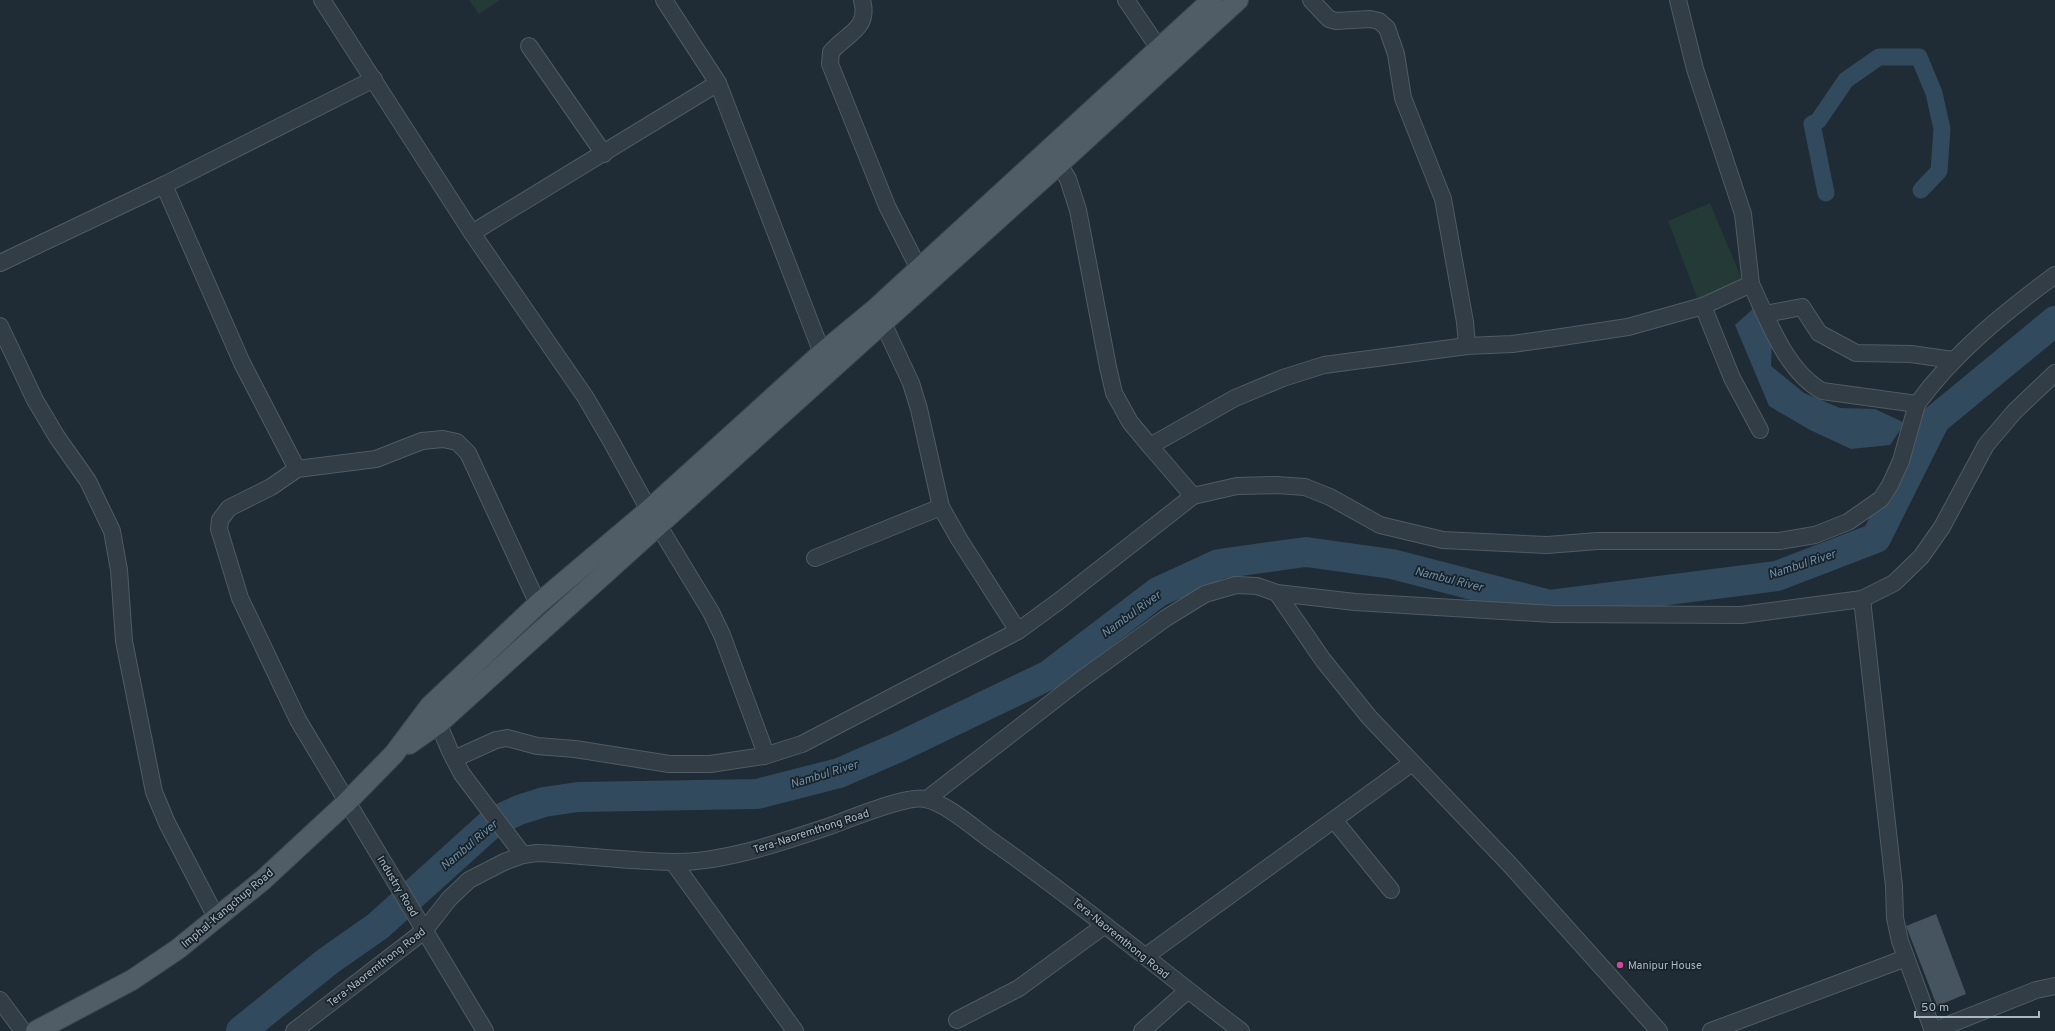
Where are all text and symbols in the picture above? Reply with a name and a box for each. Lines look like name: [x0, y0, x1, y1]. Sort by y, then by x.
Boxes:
water label: Nambul River: [1767, 546, 1839, 583]
water label: Nambul River: [1413, 564, 1486, 597]
water label: Nambul River: [1099, 587, 1166, 642]
water label: Nambul River: [789, 757, 861, 793]
street label: Tera-Naoremthong Road: [751, 807, 871, 857]
water label: Nambul River: [438, 816, 503, 874]
street label: Industry Road: [373, 853, 421, 920]
street label: Imphal-Kangchup Road: [179, 866, 276, 951]
street label: Tera-Naoremthong Road: [1069, 895, 1172, 982]
street label: Tera-Naoremthong Road: [325, 925, 429, 1011]
place label: Manipur House: [1628, 959, 1702, 973]
marker: Manipur House: [1615, 960, 1625, 970]
scale bar: [1915, 993, 2039, 1019]
text: 50 m: [1921, 1000, 1949, 1016]

